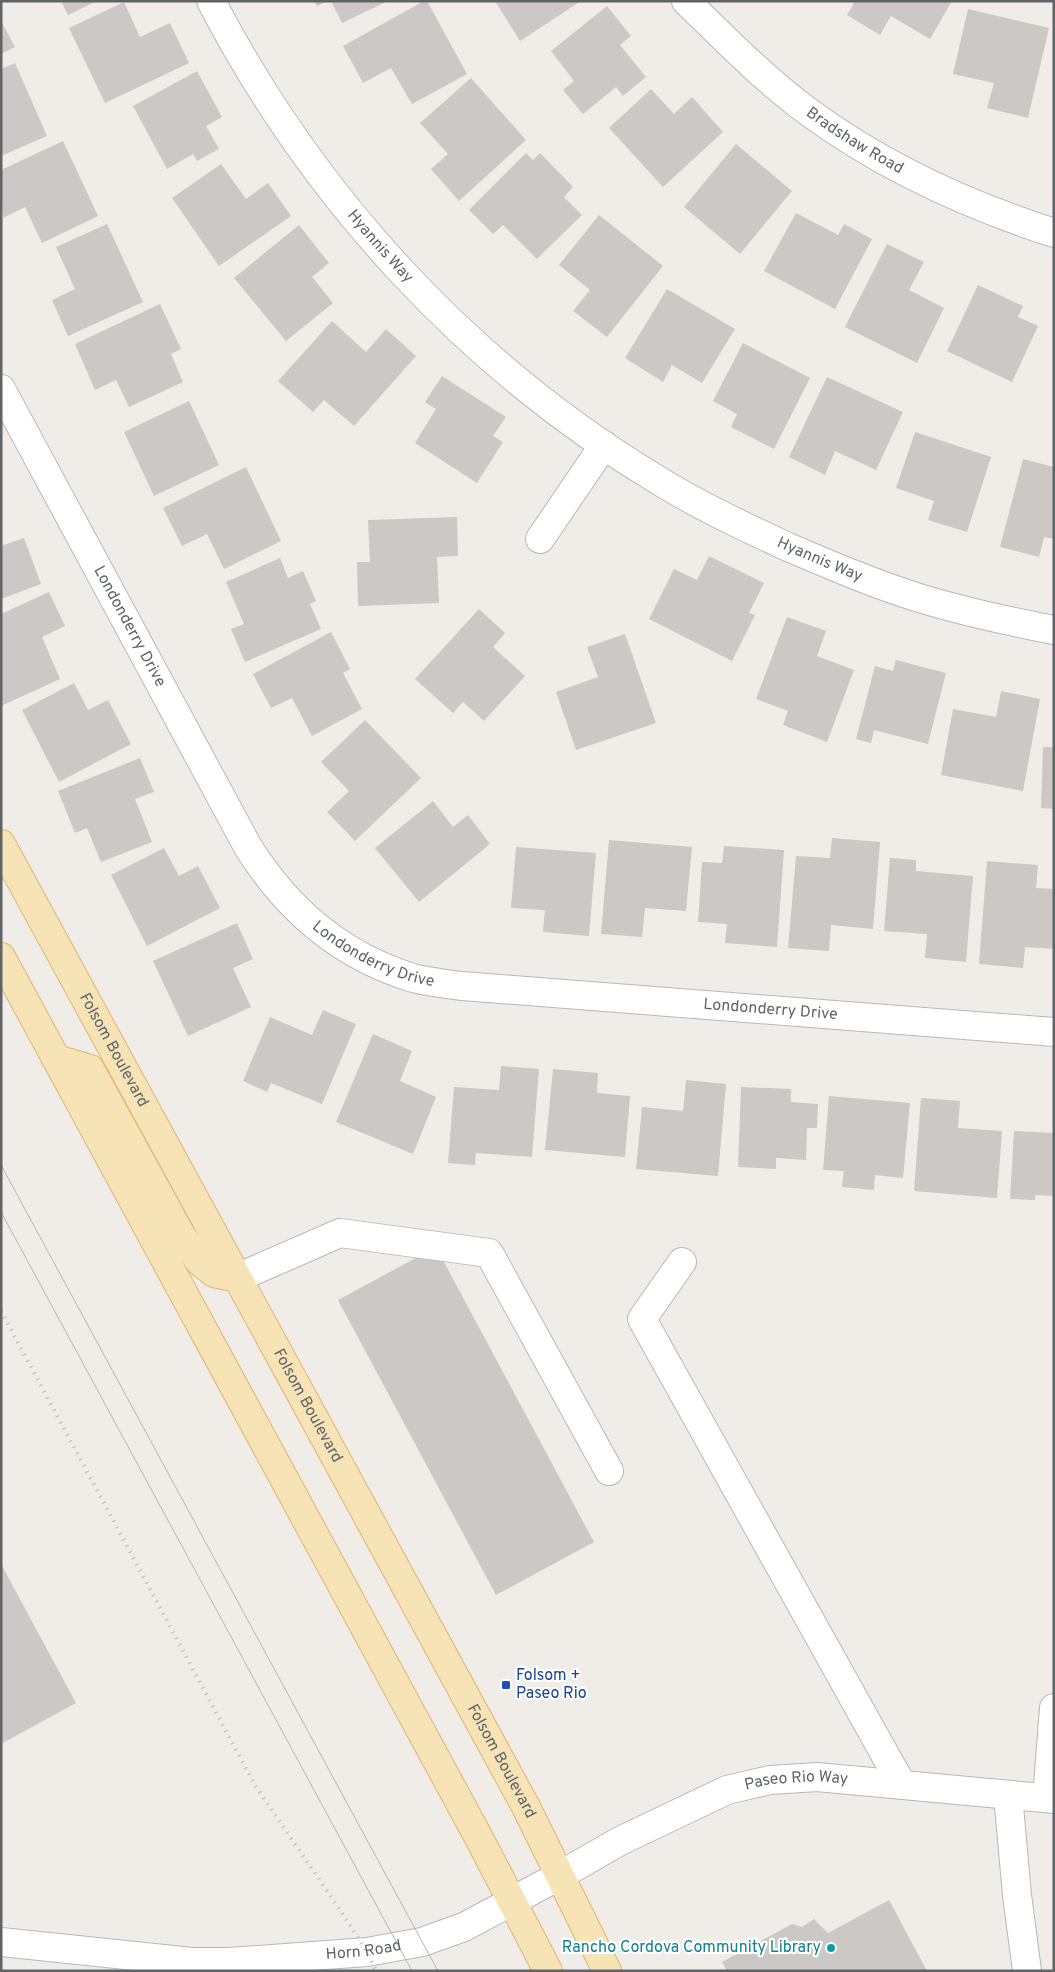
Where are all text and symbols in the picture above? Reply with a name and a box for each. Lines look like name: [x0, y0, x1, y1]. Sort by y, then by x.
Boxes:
street label: Bradshaw Road: [802, 103, 907, 179]
street label: Hyannis Way: [342, 206, 418, 288]
street label: Hyannis Way: [773, 533, 865, 587]
street label: Londonderry Drive: [88, 563, 170, 691]
street label: Londonderry Drive: [308, 917, 436, 992]
street label: Folsom Boulevard: [74, 990, 153, 1111]
street label: Londonderry Drive: [703, 995, 838, 1025]
street label: Folsom Boulevard: [268, 1345, 346, 1466]
place label: Folsom + Paseo Rio: [516, 1666, 587, 1704]
marker: Folsom + Paseo Rio: [500, 1679, 512, 1691]
street label: Folsom Boulevard: [462, 1701, 540, 1822]
street label: Paseo Rio Way: [743, 1767, 849, 1796]
street label: Horn Road: [325, 1936, 403, 1965]
place label: Rancho Cordova Community Library: [562, 1938, 821, 1958]
marker: Rancho Cordova Community Library: [825, 1942, 837, 1954]

